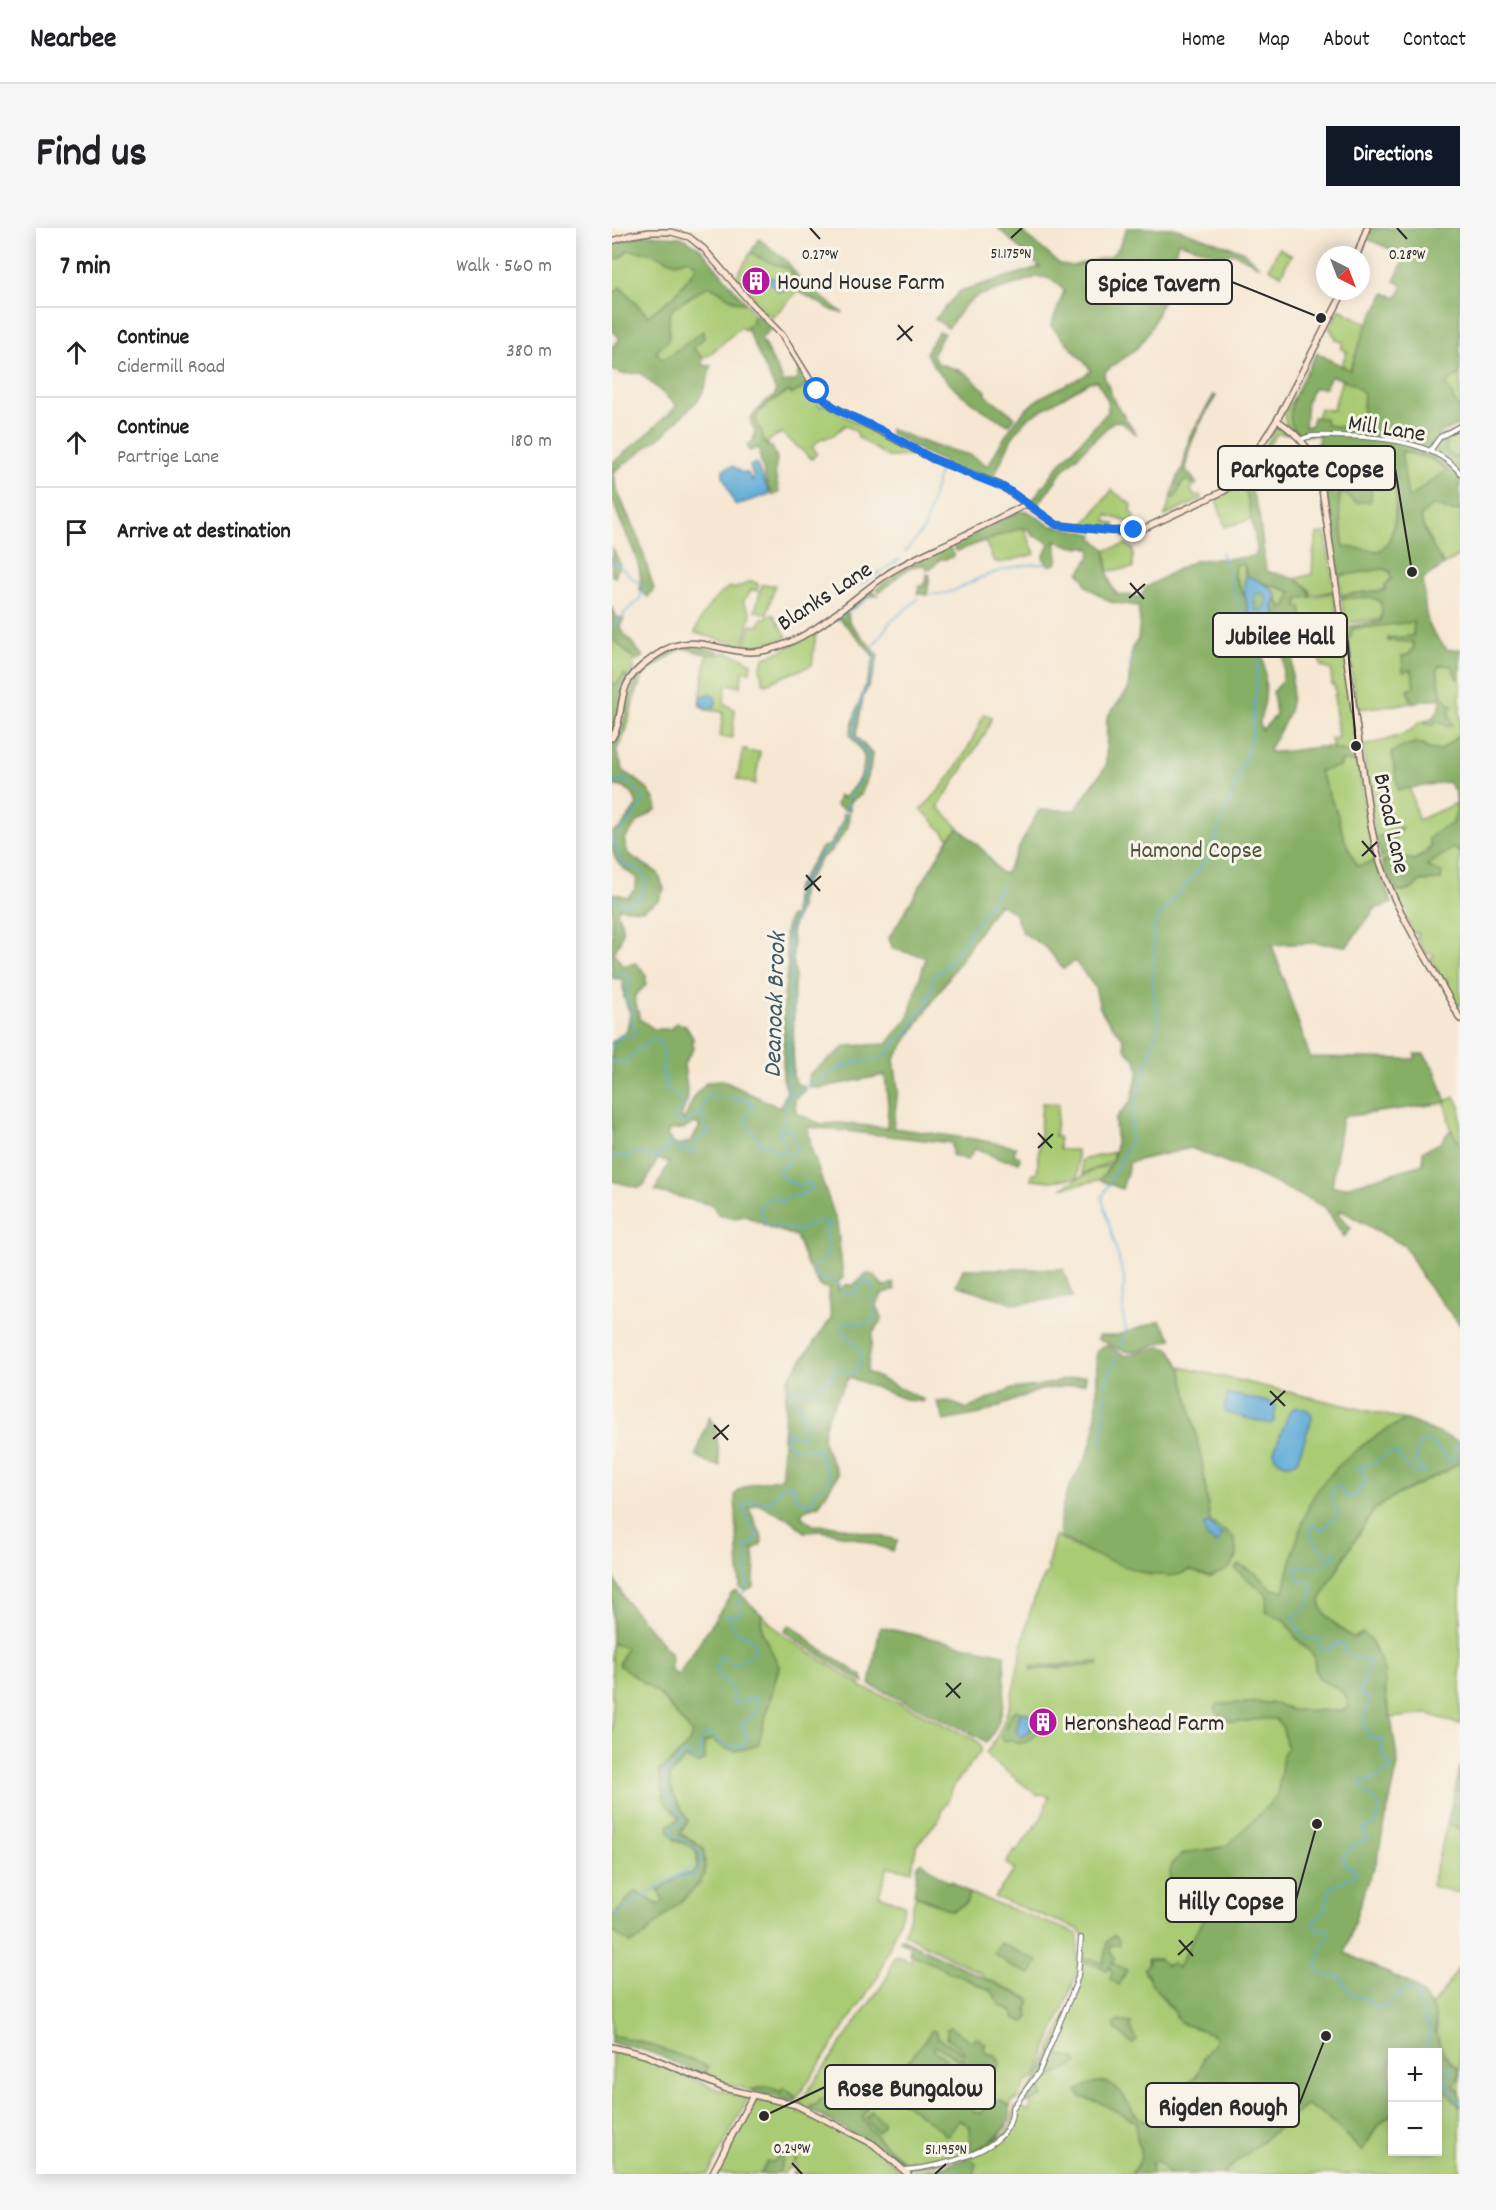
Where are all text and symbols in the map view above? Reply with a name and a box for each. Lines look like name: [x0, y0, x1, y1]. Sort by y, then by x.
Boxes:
text: Nearbee: [30, 21, 116, 61]
text: Home: [1181, 26, 1225, 56]
text: Map: [1258, 26, 1290, 56]
text: About: [1323, 26, 1370, 56]
text: Contact: [1403, 26, 1466, 56]
text: Find us: [36, 126, 147, 186]
button: Directions: [1326, 126, 1460, 186]
text: 51.175°N: [991, 244, 1031, 266]
text: 0.27°W: [802, 245, 839, 267]
text: 0.28°W: [1389, 245, 1426, 267]
north arrow: [1316, 246, 1370, 300]
text: 7 min: [60, 249, 111, 286]
text: Walk · 560 m: [456, 253, 552, 281]
callout: Spice Tavern: [1086, 260, 1232, 304]
building icon: Hound House Farm: [740, 265, 772, 297]
place label: Hound House Farm: [777, 267, 945, 301]
text: Spice Tavern: [1098, 267, 1220, 304]
text: Continue: [117, 323, 189, 354]
icon: ahead: [60, 336, 93, 369]
text: 380 m: [506, 338, 552, 366]
text: Cidermill Road: [117, 354, 225, 382]
route start: [803, 377, 829, 403]
street label: Mill Lane: [1345, 407, 1428, 453]
text: Continue: [117, 413, 189, 444]
icon: ahead: [60, 426, 93, 459]
text: 180 m: [510, 428, 552, 456]
text: Partrige Lane: [117, 444, 219, 472]
callout: Parkgate Copse: [1218, 446, 1395, 490]
text: Parkgate Copse: [1230, 453, 1384, 490]
icon: arrive: [60, 516, 93, 549]
route end: [1120, 516, 1146, 542]
text: Arrive at destination: [117, 517, 291, 548]
street label: Blanks Lane: [771, 554, 880, 641]
callout: Jubilee Hall: [1213, 613, 1347, 657]
text: Jubilee Hall: [1225, 620, 1336, 657]
street label: Broad Lane: [1363, 770, 1417, 877]
park label: Hamond Copse: [1130, 835, 1262, 869]
water label: Deanoak Brook: [755, 930, 798, 1078]
building icon: Heronshead Farm: [1027, 1706, 1059, 1738]
place label: Heronshead Farm: [1064, 1708, 1225, 1742]
callout: Hilly Copse: [1166, 1878, 1296, 1922]
text: Hilly Copse: [1178, 1885, 1284, 1922]
map controls: [1388, 2048, 1442, 2156]
button: +: [1388, 2048, 1442, 2102]
callout: Rose Bungalow: [825, 2065, 995, 2109]
text: Rose Bungalow: [837, 2072, 983, 2109]
callout: Rigden Rough: [1146, 2083, 1299, 2127]
text: Rigden Rough: [1158, 2091, 1288, 2128]
button: −: [1388, 2102, 1442, 2156]
text: 0.24°W: [774, 2139, 811, 2161]
text: 51.195°N: [925, 2140, 967, 2162]

